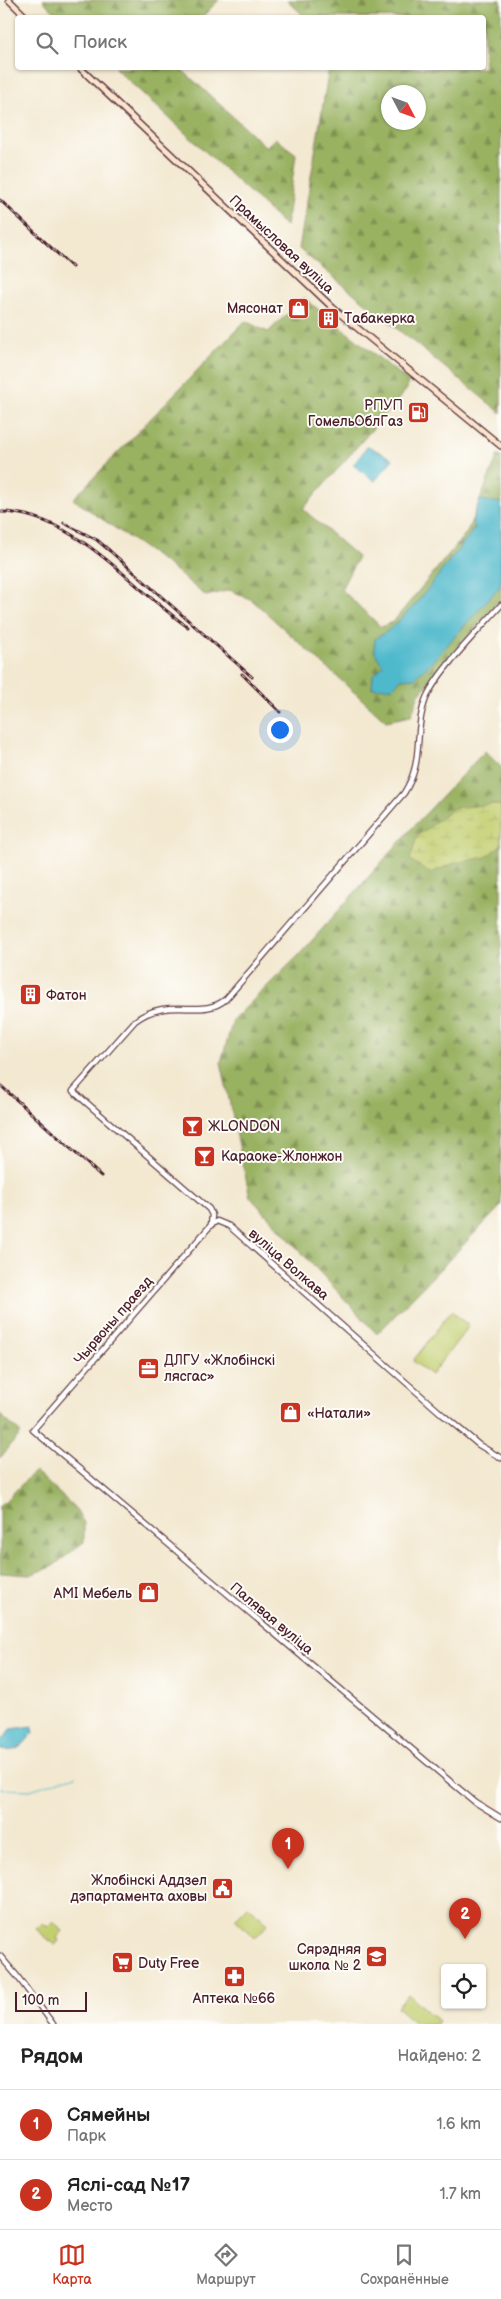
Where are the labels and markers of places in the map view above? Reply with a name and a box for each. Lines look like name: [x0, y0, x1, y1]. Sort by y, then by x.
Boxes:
shop icon: Мясонат: [287, 296, 311, 320]
place label: Мясонат: [227, 300, 283, 317]
building icon: Табакерка: [316, 306, 340, 330]
place label: Табакерка: [344, 310, 416, 327]
place label: РПУП ГомельОблГаз: [308, 397, 403, 430]
fuel station icon: РПУП ГомельОблГаз: [407, 401, 431, 425]
building icon: Фатон: [18, 983, 42, 1007]
place label: Фатон: [46, 987, 87, 1004]
bar icon: ЖLONDON: [180, 1114, 204, 1138]
place label: ЖLONDON: [208, 1118, 280, 1135]
bar icon: Караоке-Жлонжон: [193, 1144, 217, 1168]
place label: Караоке-Жлонжон: [221, 1148, 342, 1165]
place label: ДЛГУ «Жлобінскі лясгас»: [164, 1352, 275, 1385]
office icon: ДЛГУ «Жлобінскі лясгас»: [136, 1356, 160, 1380]
shop icon: «Натали»: [279, 1401, 303, 1425]
place label: «Натали»: [307, 1405, 371, 1422]
shop icon: AMI Мебель: [136, 1581, 160, 1605]
place label: AMI Мебель: [53, 1585, 132, 1602]
pin: 1: [272, 1828, 304, 1869]
place label: Жлобінскі Аддзел дэпартамента аховы: [70, 1872, 207, 1905]
public building icon: Жлобінскі Аддзел дэпартамента аховы: [211, 1876, 235, 1900]
pin: 2: [449, 1898, 481, 1939]
place label: Сярэдняя школа № 2: [289, 1941, 362, 1974]
school or university icon: Сярэдняя школа № 2: [365, 1945, 389, 1969]
supermarket icon: Duty Free: [110, 1951, 134, 1975]
place label: Duty Free: [138, 1955, 199, 1972]
pharmacy icon: Аптека №66: [222, 1964, 246, 1988]
place label: Аптека №66: [192, 1990, 276, 2007]

